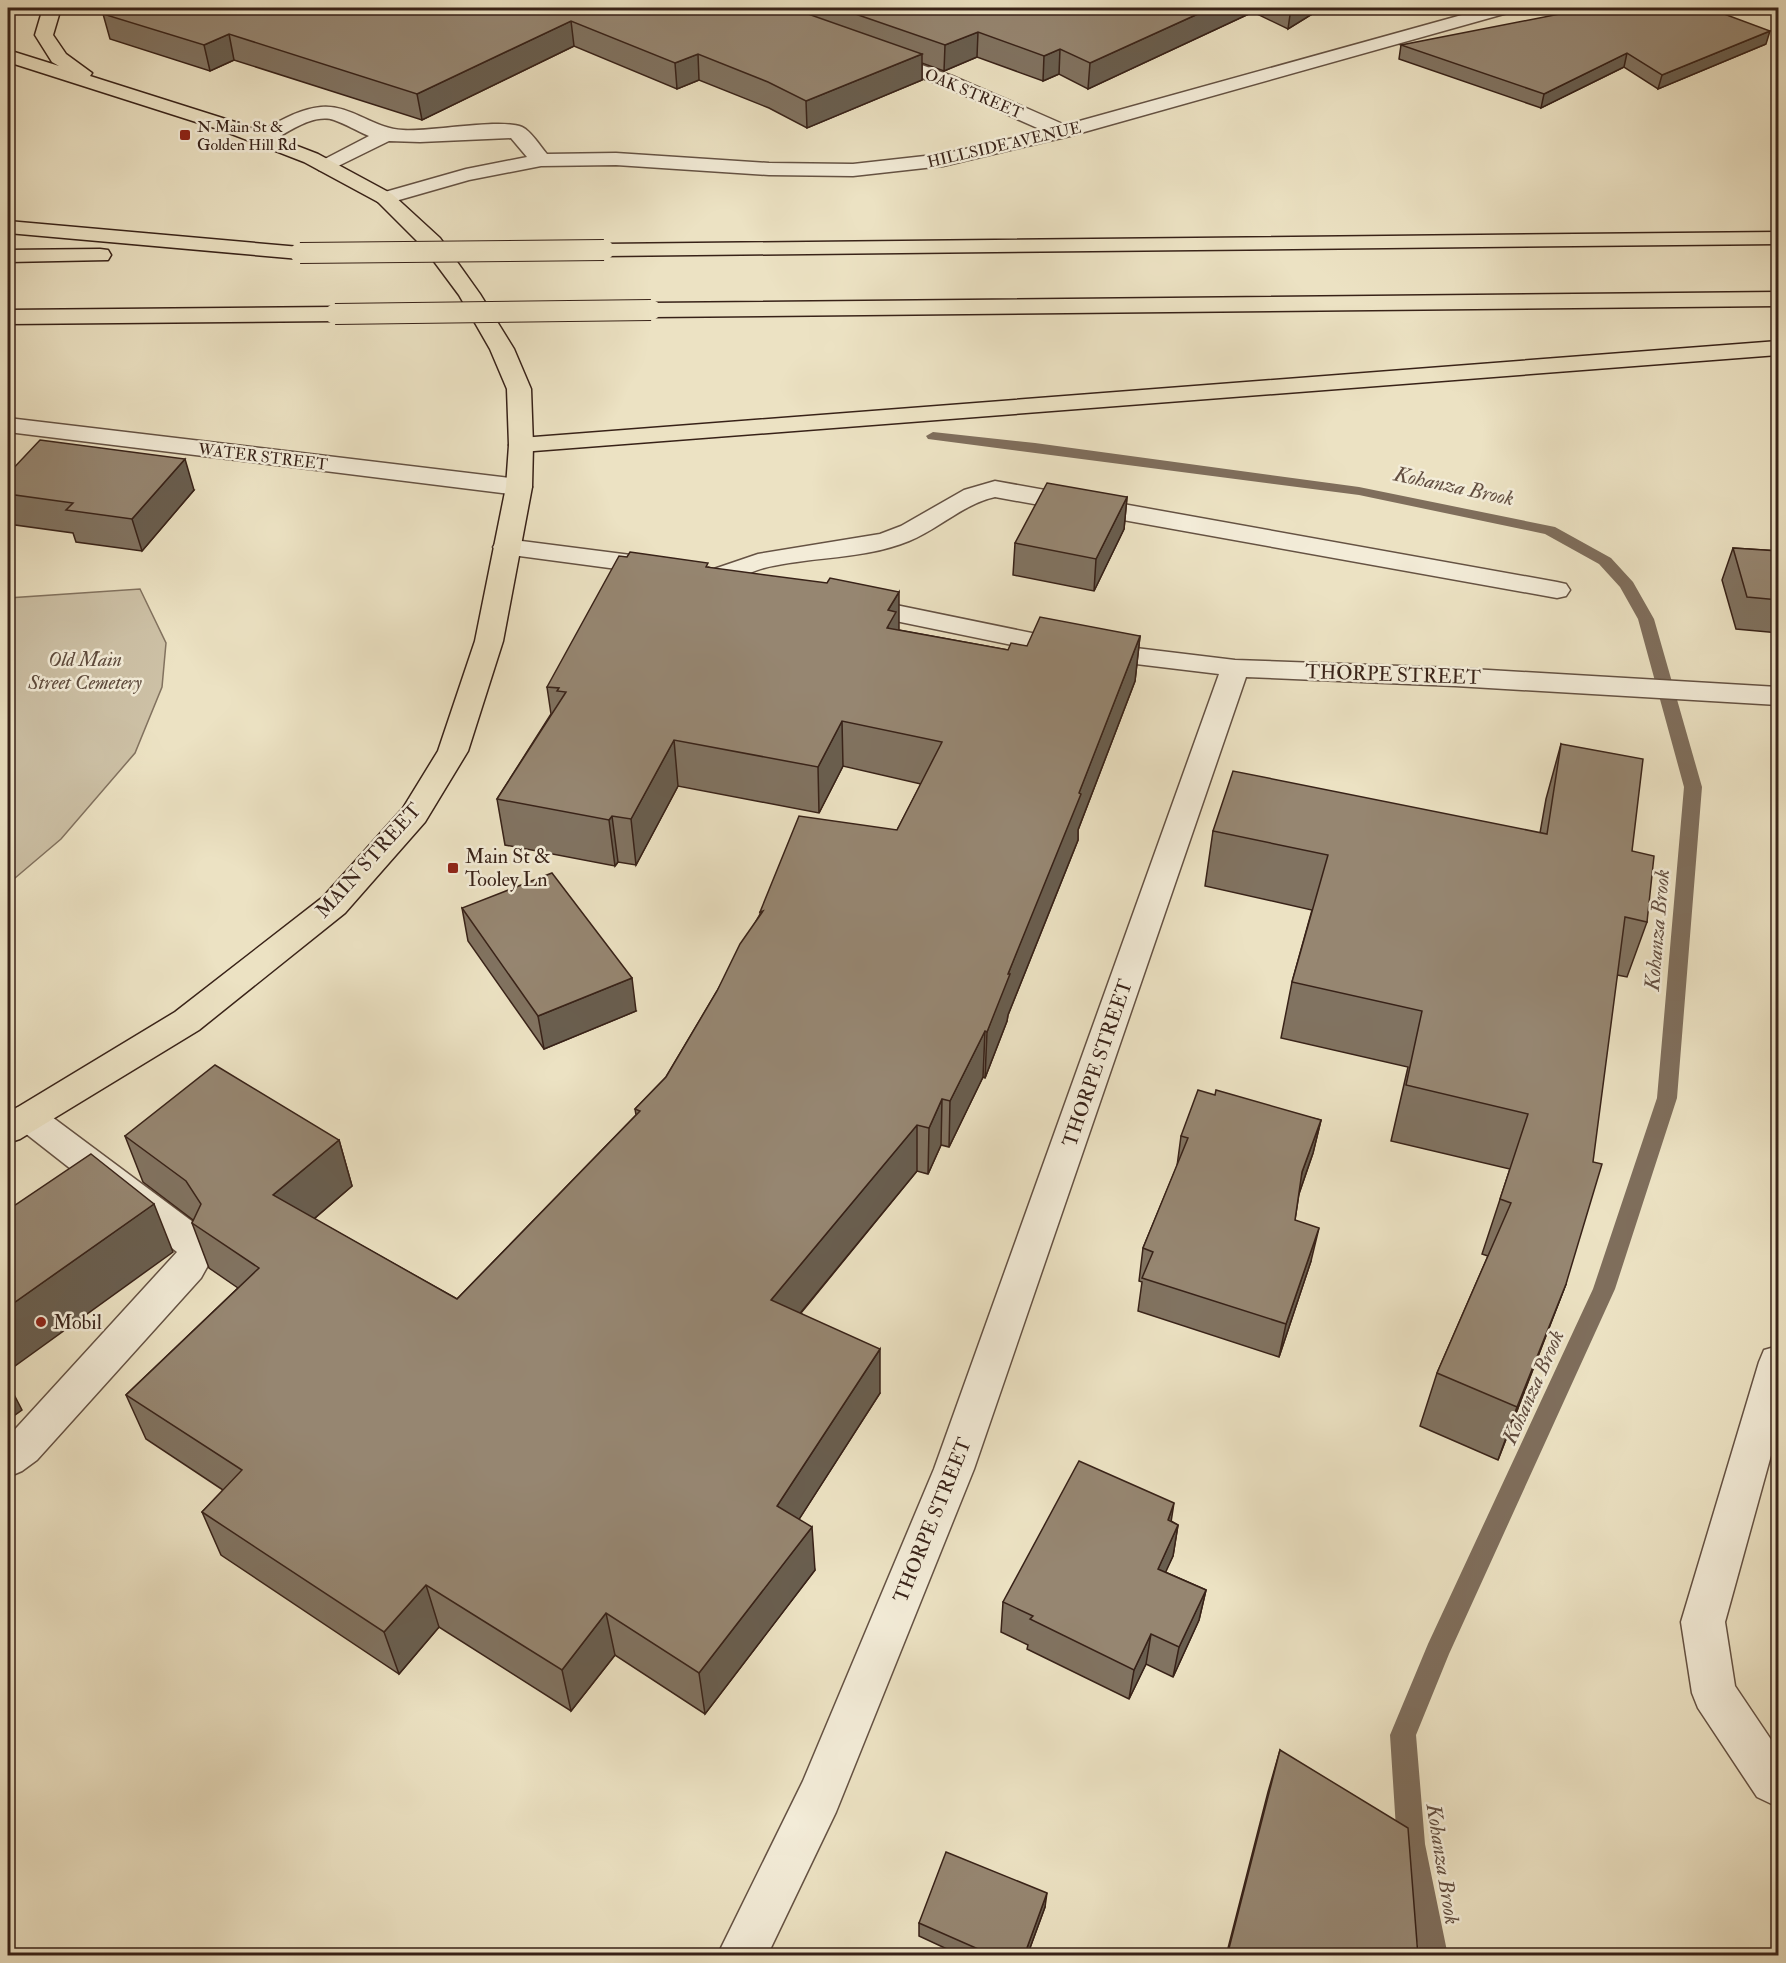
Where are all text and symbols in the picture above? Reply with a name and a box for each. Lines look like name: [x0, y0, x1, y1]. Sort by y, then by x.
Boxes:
street label: OAK STREET: [922, 64, 1026, 124]
place label: N Main St & Golden Hill Rd: [197, 117, 297, 155]
street label: HILLSIDE AVENUE: [925, 118, 1083, 172]
marker: N Main St & Golden Hill Rd: [178, 128, 192, 142]
street label: WATER STREET: [196, 439, 329, 475]
water label: Kohanza Brook: [1390, 460, 1516, 512]
park label: Old Main Street Cemetery: [27, 647, 142, 695]
street label: THORPE STREET: [1305, 659, 1481, 690]
street label: MAIN STREET: [310, 798, 427, 923]
place label: Main St & Tooley Ln: [465, 844, 551, 892]
marker: Main St & Tooley Ln: [446, 861, 460, 875]
water label: Kohanza Brook: [1639, 868, 1676, 993]
street label: THORPE STREET: [1057, 976, 1138, 1150]
place label: Mobil: [53, 1310, 102, 1335]
marker: Mobil: [34, 1315, 48, 1329]
water label: Kohanza Brook: [1496, 1326, 1571, 1449]
street label: THORPE STREET: [888, 1434, 977, 1606]
water label: Kohanza Brook: [1419, 1801, 1465, 1926]

